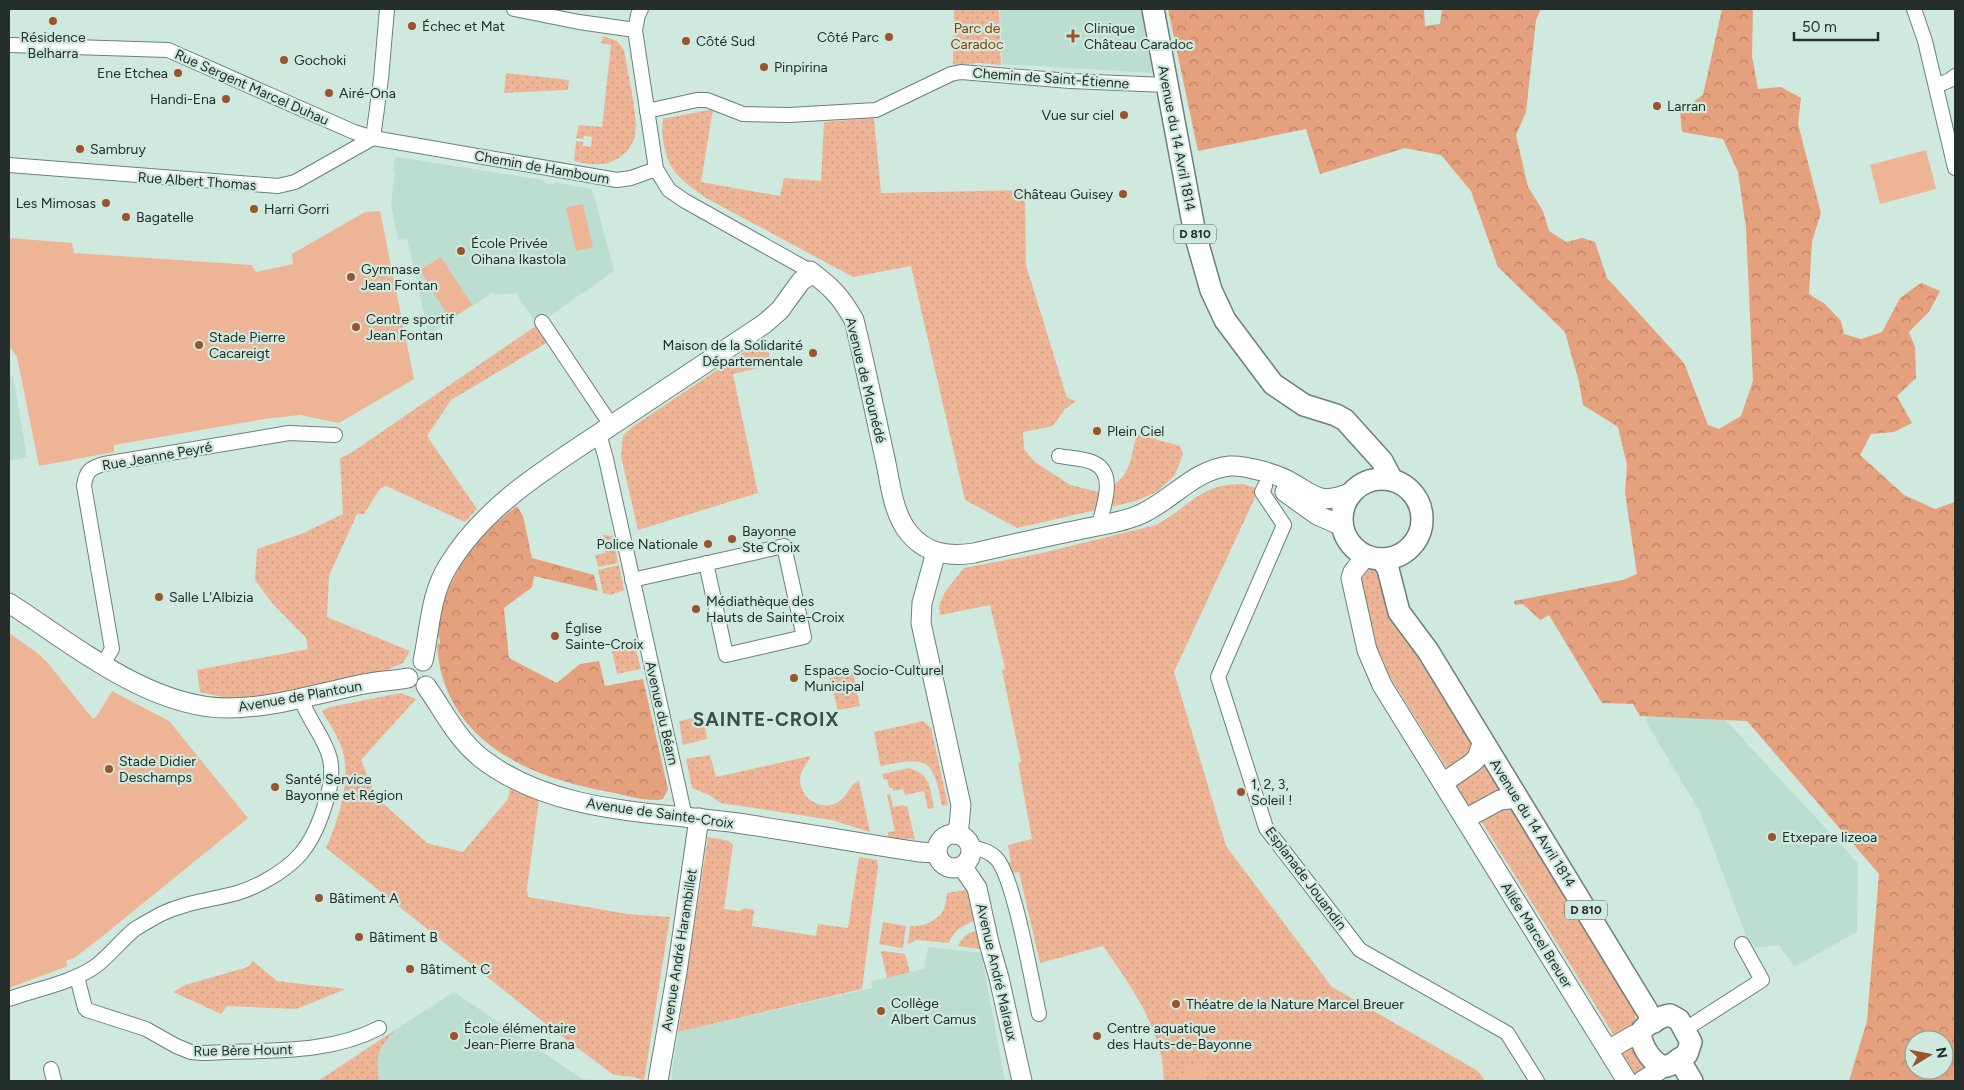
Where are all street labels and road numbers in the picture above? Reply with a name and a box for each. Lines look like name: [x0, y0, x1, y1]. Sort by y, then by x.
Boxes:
street label: Rue Sergent Marcel Duhau: [172, 46, 331, 129]
street label: Avenue du 14 Avril 1814: [1154, 64, 1199, 213]
street label: Chemin de Saint-Étienne: [972, 65, 1130, 92]
street label: Chemin de Hamboum: [473, 147, 611, 188]
street label: Rue Albert Thomas: [137, 169, 257, 194]
road number: D 810: [1174, 224, 1216, 243]
street label: Avenue de Mounédé: [842, 315, 889, 445]
street label: Rue Jeanne Peyré: [101, 438, 214, 475]
street label: Avenue du Béarn: [641, 659, 682, 767]
street label: Avenue de Plantoun: [237, 677, 363, 716]
street label: Avenue du 14 Avril 1814: [1486, 756, 1579, 891]
street label: Avenue de Sainte-Croix: [585, 795, 735, 832]
street label: Esplanade Jouandin: [1261, 823, 1350, 933]
street label: Avenue André Harambillet: [658, 868, 701, 1032]
street label: Allée Marcel Breuer: [1497, 879, 1576, 991]
road number: D 810: [1565, 900, 1607, 920]
street label: Avenue André Malraux: [972, 902, 1021, 1043]
street label: Rue Bère Hount: [193, 1041, 293, 1060]

